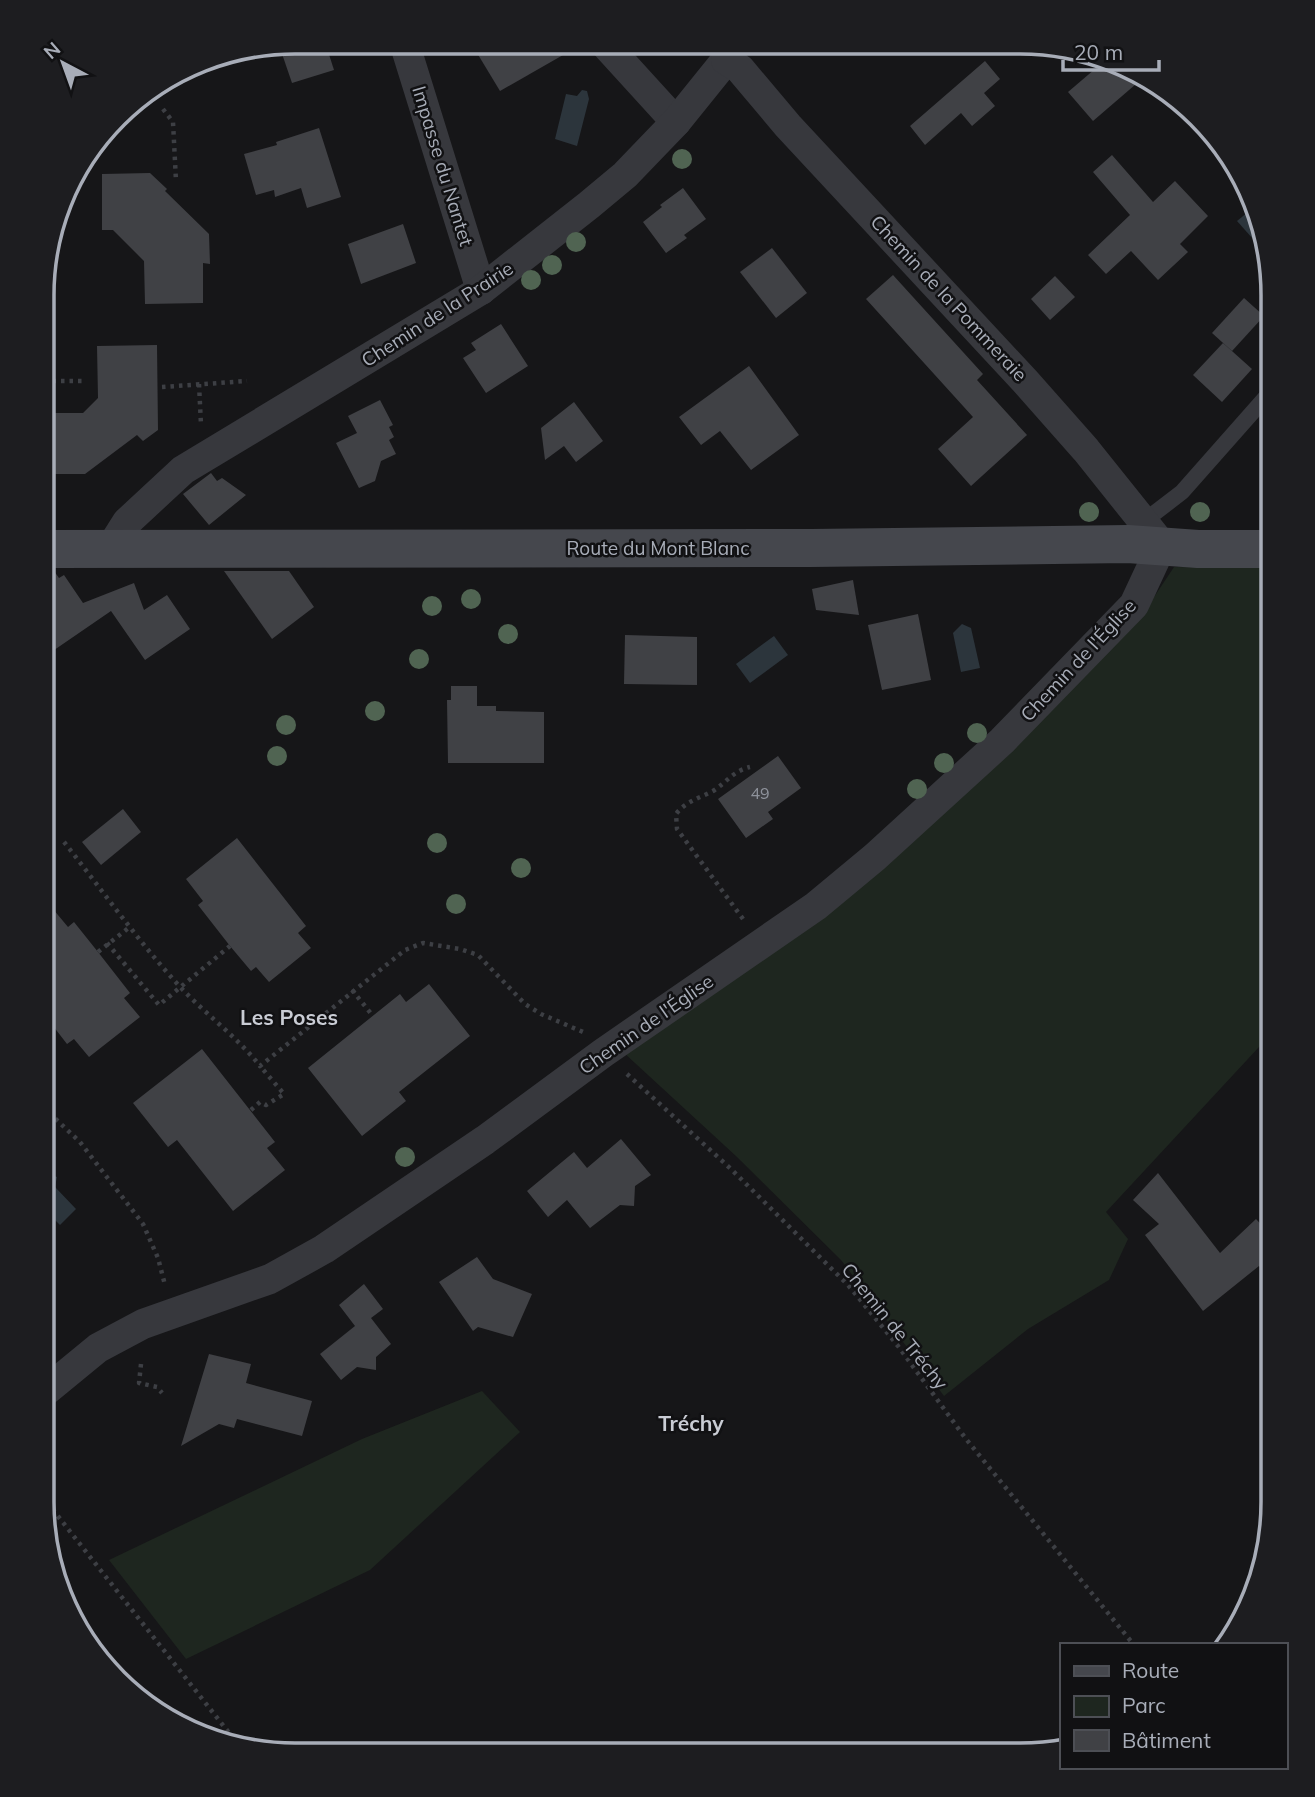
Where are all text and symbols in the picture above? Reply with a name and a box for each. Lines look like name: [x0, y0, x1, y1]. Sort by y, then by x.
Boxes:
north arrow: [28, 28, 98, 98]
scale bar: [1063, 28, 1159, 72]
text: N: [39, 36, 65, 64]
text: 20 m: [1074, 39, 1123, 65]
street label: Impasse du Nantet: [407, 83, 479, 249]
street label: Chemin de la Pommeraie: [866, 210, 1032, 386]
street label: Chemin de la Prairie: [357, 256, 517, 372]
street label: Route du Mont Blanc: [566, 536, 750, 560]
street label: Chemin de l'Église: [1015, 594, 1141, 726]
house number: 49: [750, 783, 770, 803]
street label: Chemin de l'Église: [574, 969, 718, 1079]
district label: Les Poses: [240, 1004, 338, 1030]
street label: Chemin de Tréchy: [837, 1258, 953, 1394]
district label: Tréchy: [658, 1410, 724, 1436]
legend: [1060, 1643, 1287, 1769]
text: Route: [1122, 1657, 1179, 1683]
text: Parc: [1122, 1692, 1166, 1718]
text: Bâtiment: [1122, 1727, 1211, 1753]

